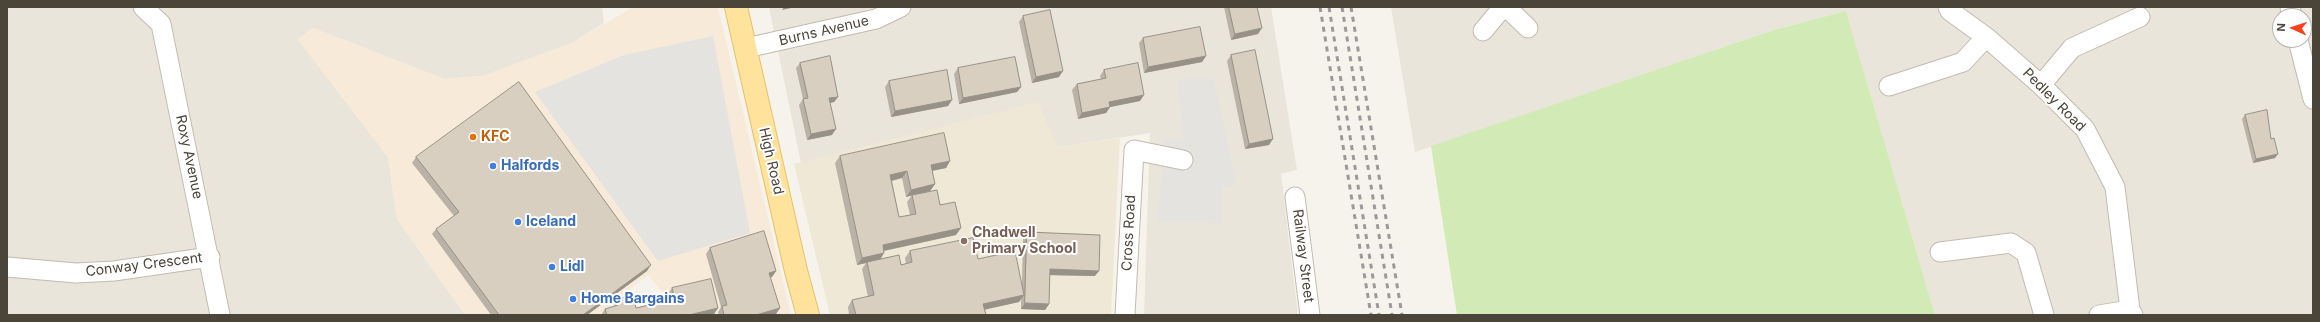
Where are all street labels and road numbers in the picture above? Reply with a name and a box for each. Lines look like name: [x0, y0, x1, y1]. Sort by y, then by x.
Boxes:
street label: Burns Avenue: [777, 13, 871, 49]
street label: Pedley Road: [2019, 65, 2089, 135]
street label: Roxy Avenue: [172, 113, 206, 201]
street label: High Road: [755, 126, 787, 196]
street label: Cross Road: [1119, 195, 1139, 271]
street label: Railway Street: [1289, 208, 1317, 304]
street label: Conway Crescent: [85, 249, 203, 281]

